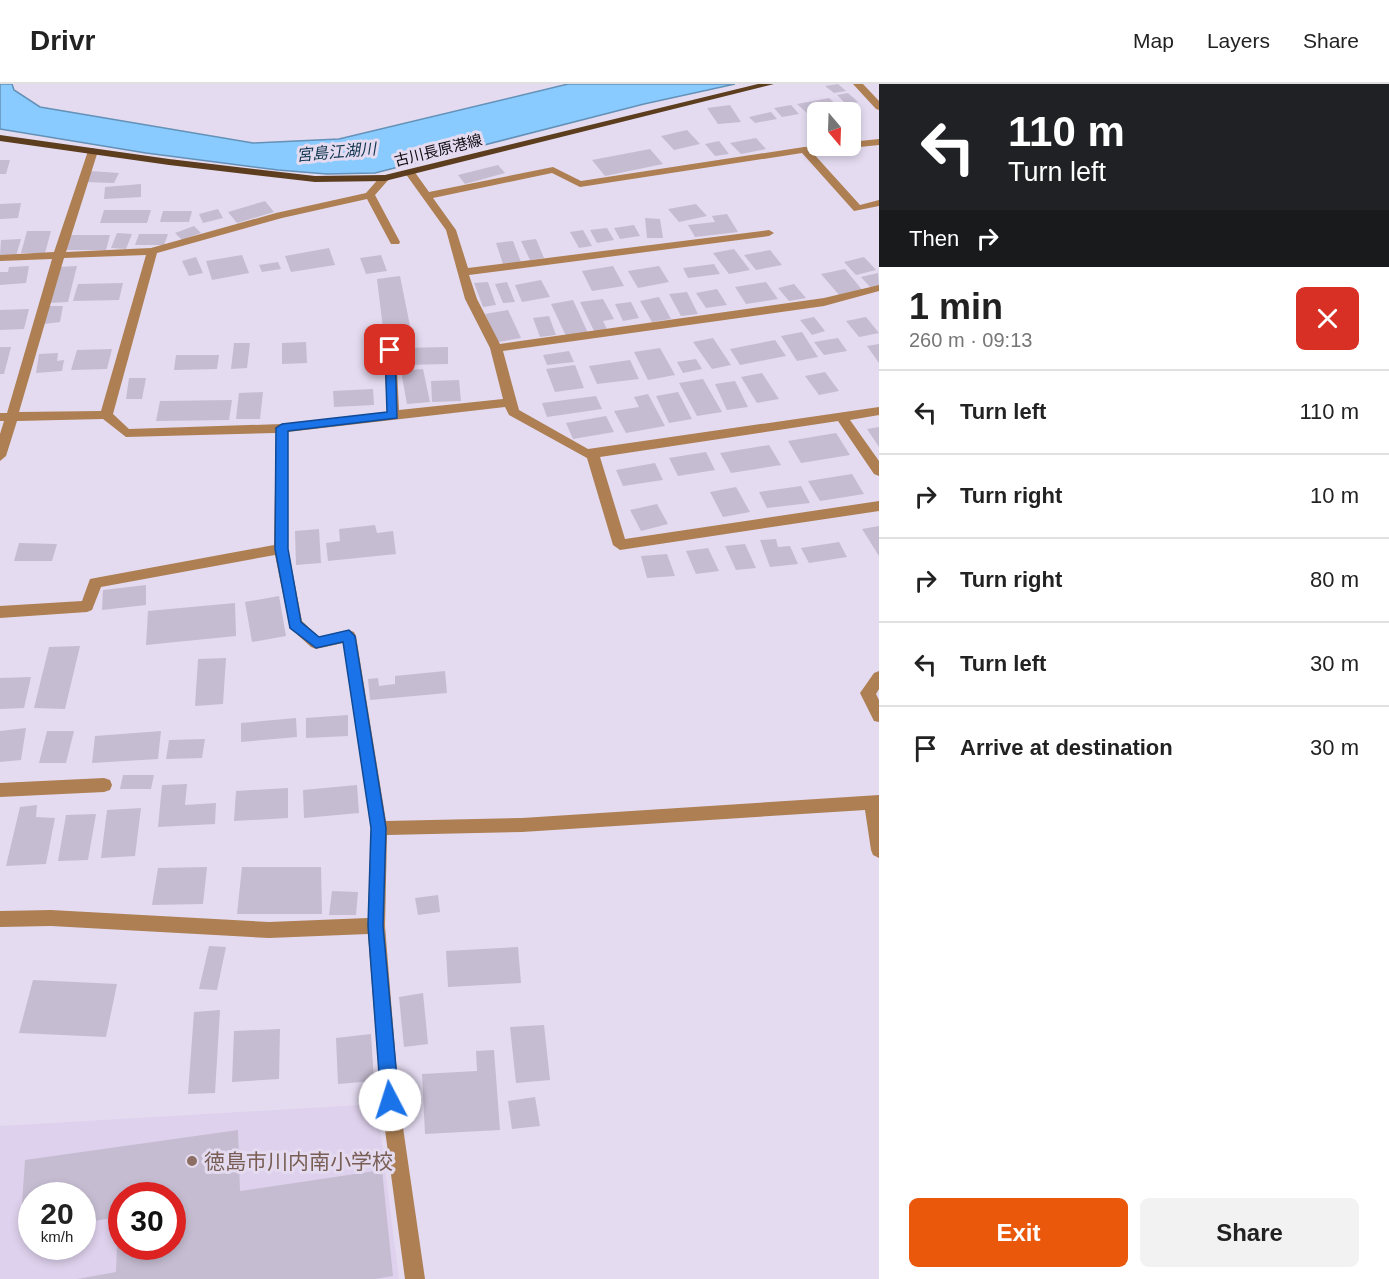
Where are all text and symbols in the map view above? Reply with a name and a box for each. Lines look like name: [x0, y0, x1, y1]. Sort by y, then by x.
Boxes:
text: Drivr: [30, 25, 95, 56]
text: Map: [1133, 29, 1174, 52]
text: Layers: [1207, 29, 1270, 52]
text: Share: [1303, 29, 1359, 52]
north arrow: [807, 102, 861, 156]
map controls: [807, 102, 861, 156]
icon: left: [909, 108, 987, 186]
text: 110 m: [1008, 108, 1125, 155]
street label: 古川長原港線: [392, 131, 484, 169]
water label: 宮島江湖川: [295, 140, 379, 164]
text: Turn left: [1008, 157, 1106, 187]
icon: right: [971, 222, 1004, 255]
text: Then: [909, 226, 959, 251]
text: 1 min: [909, 286, 1003, 327]
button: close: [1296, 287, 1359, 350]
pin: [364, 324, 415, 375]
text: 260 m · 09:13: [909, 329, 1032, 351]
icon: arrive: [373, 333, 406, 366]
icon: left: [909, 396, 942, 429]
text: Turn left: [960, 399, 1046, 424]
text: 110 m: [1299, 399, 1359, 424]
icon: right: [909, 480, 942, 513]
text: Turn right: [960, 483, 1062, 508]
text: 10 m: [1310, 483, 1359, 508]
icon: right: [909, 564, 942, 597]
text: Turn right: [960, 567, 1062, 592]
text: 80 m: [1310, 567, 1359, 592]
icon: left: [909, 648, 942, 681]
text: Turn left: [960, 651, 1046, 676]
text: 30 m: [1310, 651, 1359, 676]
icon: arrive: [909, 732, 942, 765]
text: Arrive at destination: [960, 735, 1173, 760]
text: 30 m: [1310, 735, 1359, 760]
position arrow: [358, 1068, 422, 1132]
place label: 徳島市川内南小学校: [204, 1150, 393, 1173]
marker: 徳島市川内南小学校: [185, 1154, 199, 1168]
speed limit sign: 30: [108, 1182, 186, 1260]
text: 20: [40, 1197, 74, 1230]
button: Exit: [909, 1198, 1128, 1267]
button: Share: [1140, 1198, 1359, 1267]
text: km/h: [41, 1228, 73, 1245]

